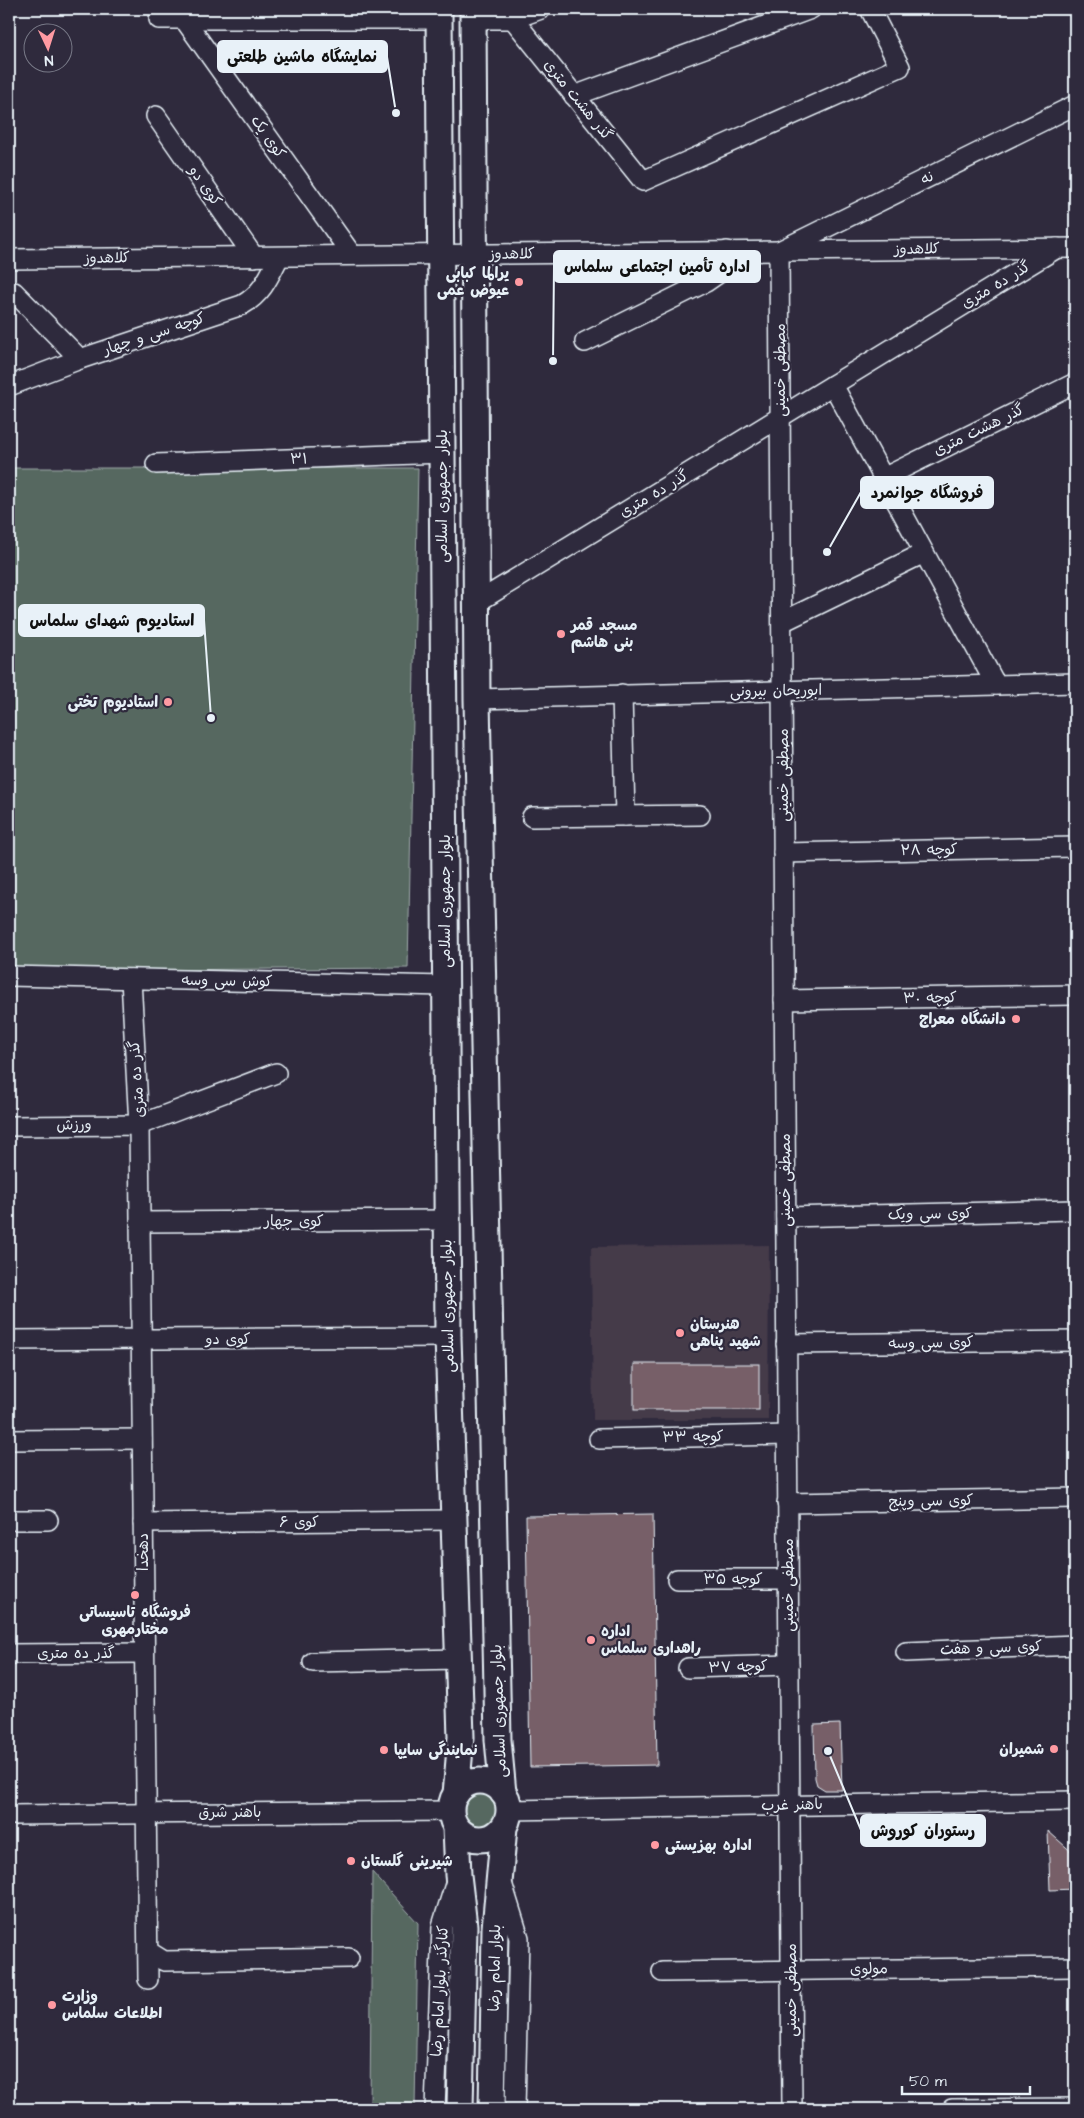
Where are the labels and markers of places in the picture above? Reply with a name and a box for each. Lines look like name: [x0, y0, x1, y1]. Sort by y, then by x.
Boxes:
callout: نمایشگاه ماشین طلعتی: [218, 41, 387, 72]
callout: اداره تأمین اجتماعی سلماس: [554, 251, 760, 282]
place label: یرالما کبابی عیوض عمی: [437, 263, 510, 301]
marker: یرالما کبابی عیوض عمی: [513, 276, 525, 288]
callout: فروشگاه جوانمرد: [861, 477, 993, 508]
callout: استادیوم شهدای سلماس: [19, 605, 204, 636]
place label: مسجد قمر بنی هاشم: [569, 615, 638, 653]
marker: مسجد قمر بنی هاشم: [555, 628, 567, 640]
place label: استادیوم تختی: [68, 692, 158, 713]
marker: استادیوم تختی: [162, 696, 174, 708]
place label: دانشگاه معراج: [919, 1009, 1006, 1030]
marker: دانشگاه معراج: [1010, 1013, 1022, 1025]
place label: هنرستان شهید پناهی: [690, 1314, 761, 1352]
marker: هنرستان شهید پناهی: [674, 1327, 686, 1339]
marker: فروشگاه تاسیساتی مختارمهری: [129, 1589, 141, 1601]
place label: فروشگاه تاسیساتی مختارمهری: [79, 1602, 191, 1640]
place label: اداره راهداری سلماس: [601, 1621, 701, 1659]
marker: اداره راهداری سلماس: [585, 1634, 597, 1646]
place label: شمیران: [999, 1739, 1044, 1760]
place label: نمایندگی سایپا: [394, 1740, 478, 1761]
marker: شمیران: [1048, 1743, 1060, 1755]
marker: نمایندگی سایپا: [378, 1744, 390, 1756]
callout: رستوران کوروش: [861, 1815, 985, 1846]
place label: اداره بهزیستی: [665, 1835, 752, 1856]
marker: اداره بهزیستی: [649, 1839, 661, 1851]
place label: شیرینی گلستان: [361, 1851, 453, 1872]
marker: شیرینی گلستان: [345, 1855, 357, 1867]
place label: وزارت اطلاعات سلماس: [62, 1986, 162, 2024]
marker: وزارت اطلاعات سلماس: [46, 1999, 58, 2011]

